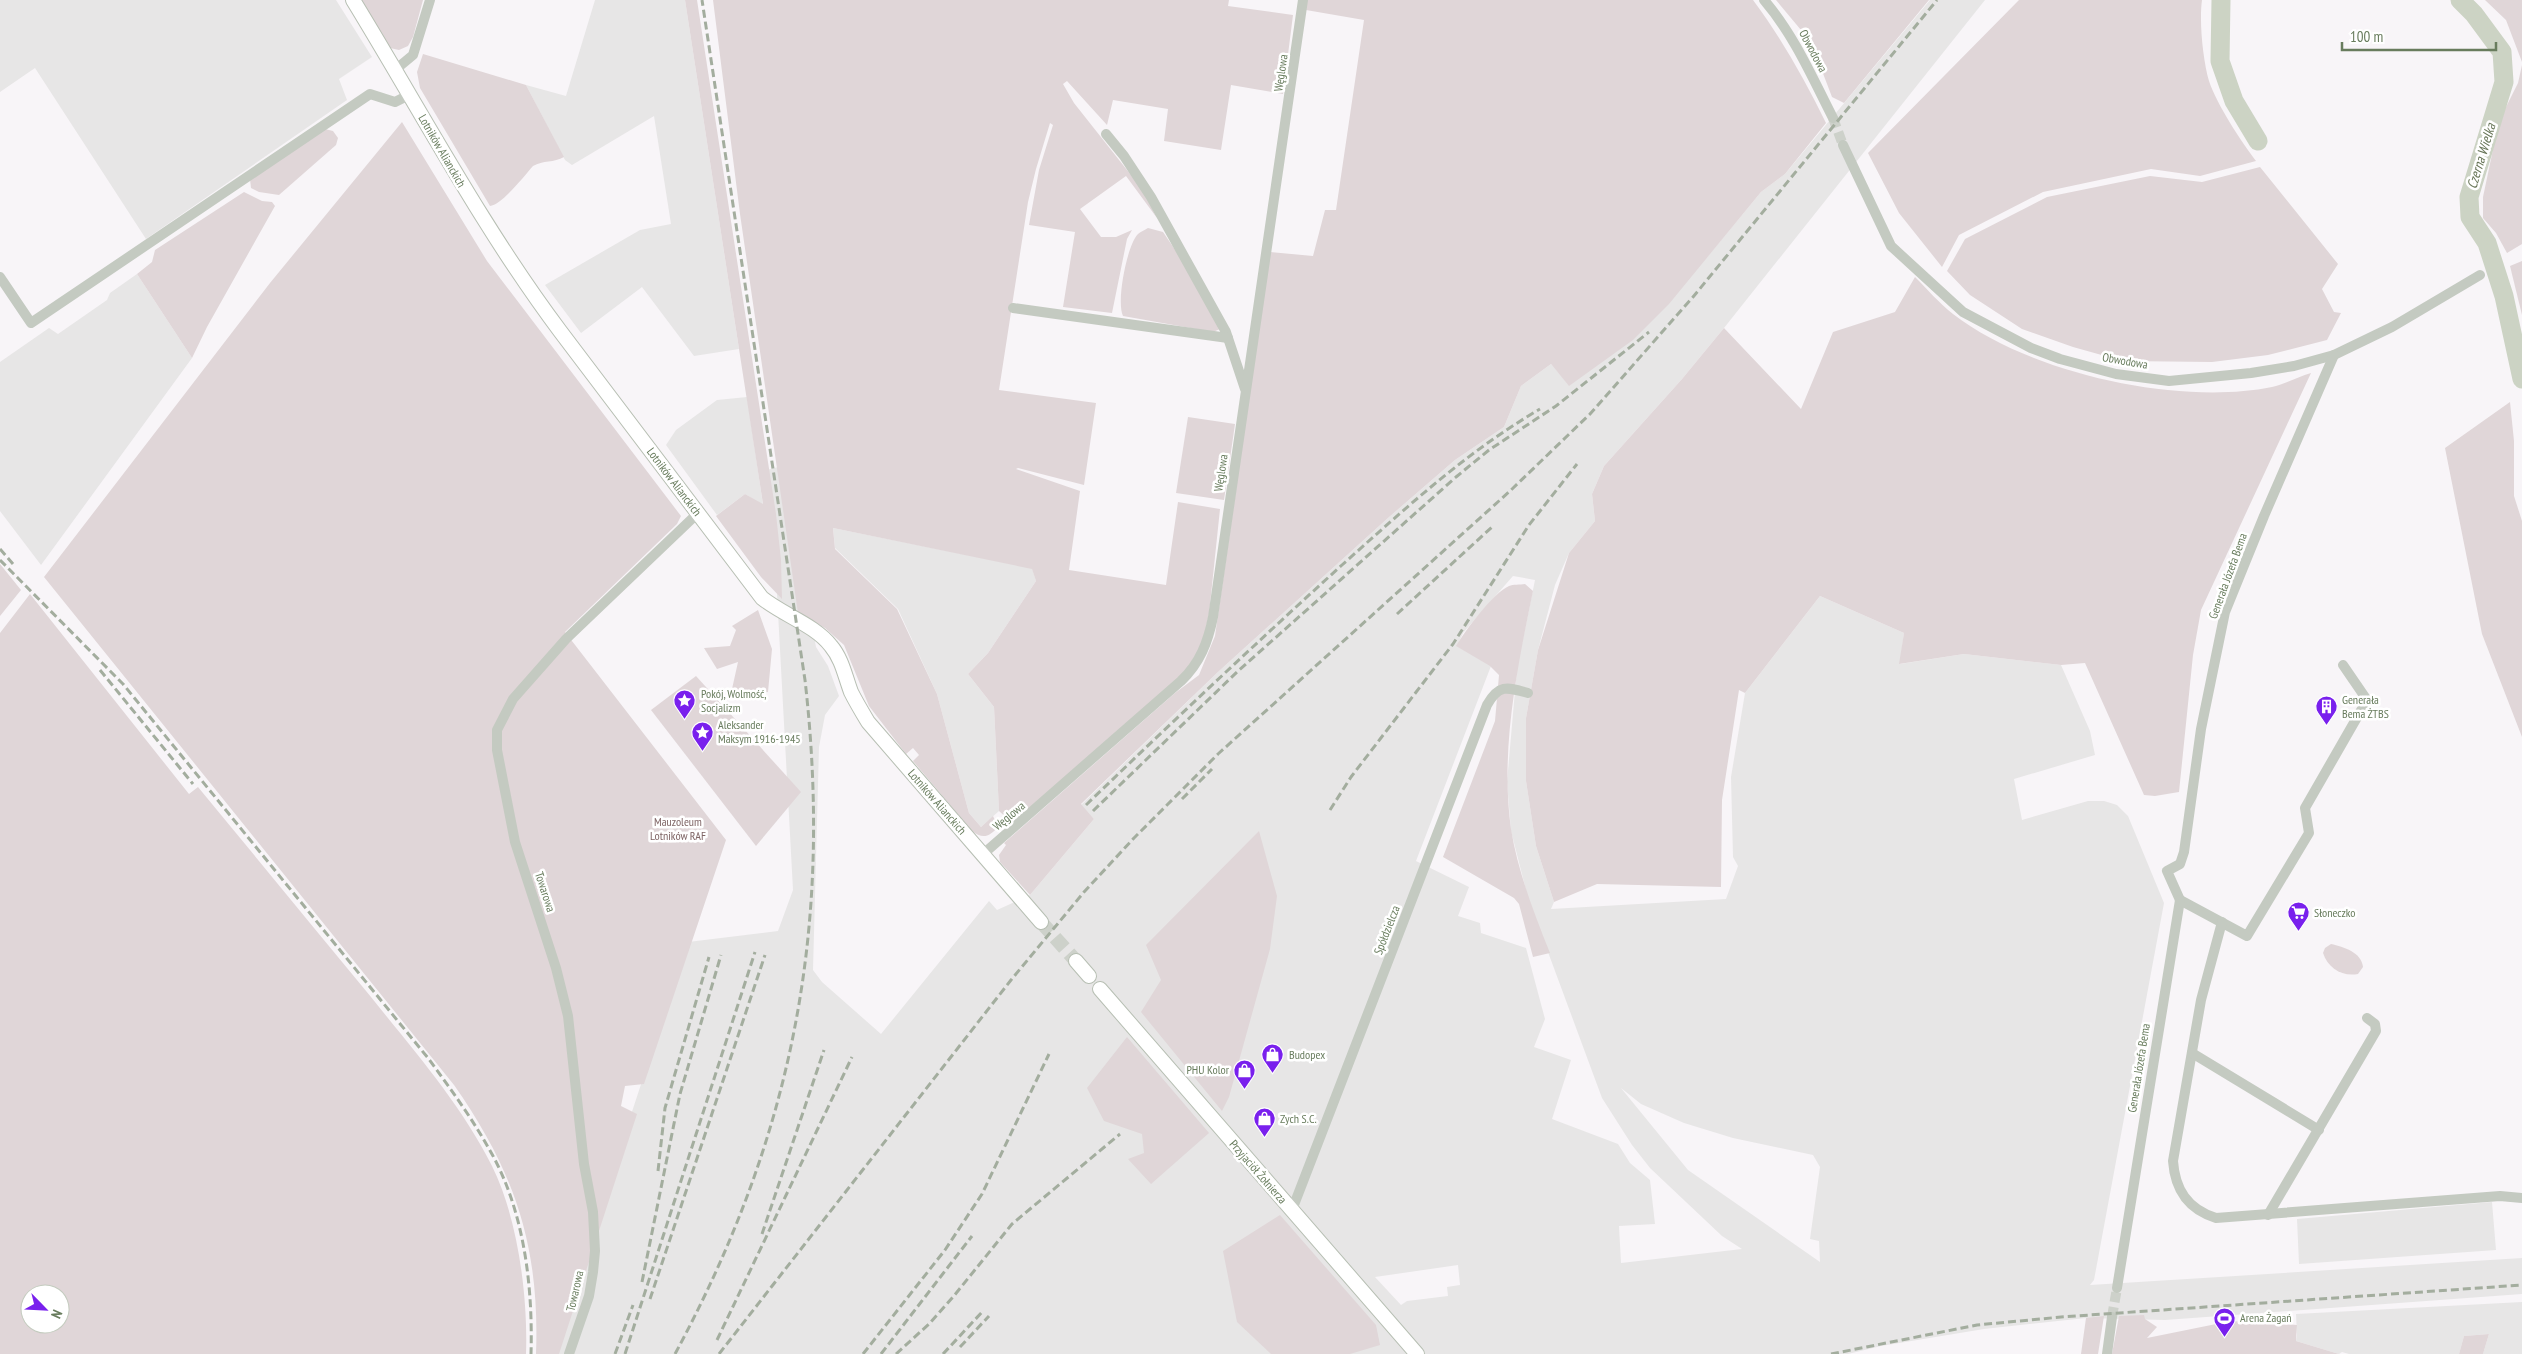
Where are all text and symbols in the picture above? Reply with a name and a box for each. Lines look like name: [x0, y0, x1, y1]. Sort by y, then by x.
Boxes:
scale bar: [2342, 20, 2496, 52]
street label: Obwodowa: [1796, 27, 1831, 75]
text: 100 m: [2350, 27, 2383, 46]
street label: Węglowa: [1270, 53, 1291, 92]
street label: Lotników Alianckich: [416, 112, 469, 190]
water label: Czerna Wielka: [2462, 120, 2500, 191]
street label: Obwodowa: [2101, 349, 2149, 372]
street label: Lotników Alianckich: [644, 445, 705, 519]
street label: Węglowa: [1210, 453, 1231, 492]
street label: Generała Józefa Bema: [2205, 531, 2250, 621]
place label: Pokój, Wolmość, Socjalizm: [701, 686, 767, 715]
place icon: Pokój, Wolmość, Socjalizm: [673, 689, 697, 720]
place label: Generała Bema ŻTBS: [2342, 692, 2389, 721]
building icon: Generała Bema ŻTBS: [2314, 695, 2338, 726]
place label: Aleksander Maksym 1916-1945: [718, 717, 801, 746]
place icon: Aleksander Maksym 1916-1945: [690, 720, 714, 751]
street label: Lotników Alianckich: [905, 766, 970, 837]
street label: Węglowa: [990, 798, 1028, 833]
park label: Mauzoleum Lotników RAF: [650, 814, 706, 843]
street label: Towarowa: [532, 870, 559, 914]
supermarket icon: Słoneczko: [2286, 901, 2310, 932]
street label: Spółdzielcza: [1370, 903, 1403, 957]
place label: Słoneczko: [2314, 905, 2355, 920]
street label: Generała Józefa Bema: [2124, 1022, 2153, 1114]
shop icon: Budopex: [1261, 1043, 1285, 1074]
place label: Budopex: [1289, 1047, 1325, 1062]
shop icon: PHU Kolor: [1233, 1058, 1257, 1089]
place label: PHU Kolor: [1186, 1062, 1230, 1077]
shop icon: Zych S.C.: [1252, 1107, 1276, 1138]
place label: Zych S.C.: [1280, 1111, 1317, 1126]
street label: Przyjaciół Żołnierza: [1227, 1137, 1290, 1207]
street label: Towarowa: [563, 1269, 587, 1313]
north arrow: [20, 1284, 70, 1334]
sports icon: Arena Żagań: [2212, 1306, 2236, 1337]
text: N: [47, 1307, 67, 1321]
place label: Arena Żagań: [2240, 1310, 2291, 1325]

